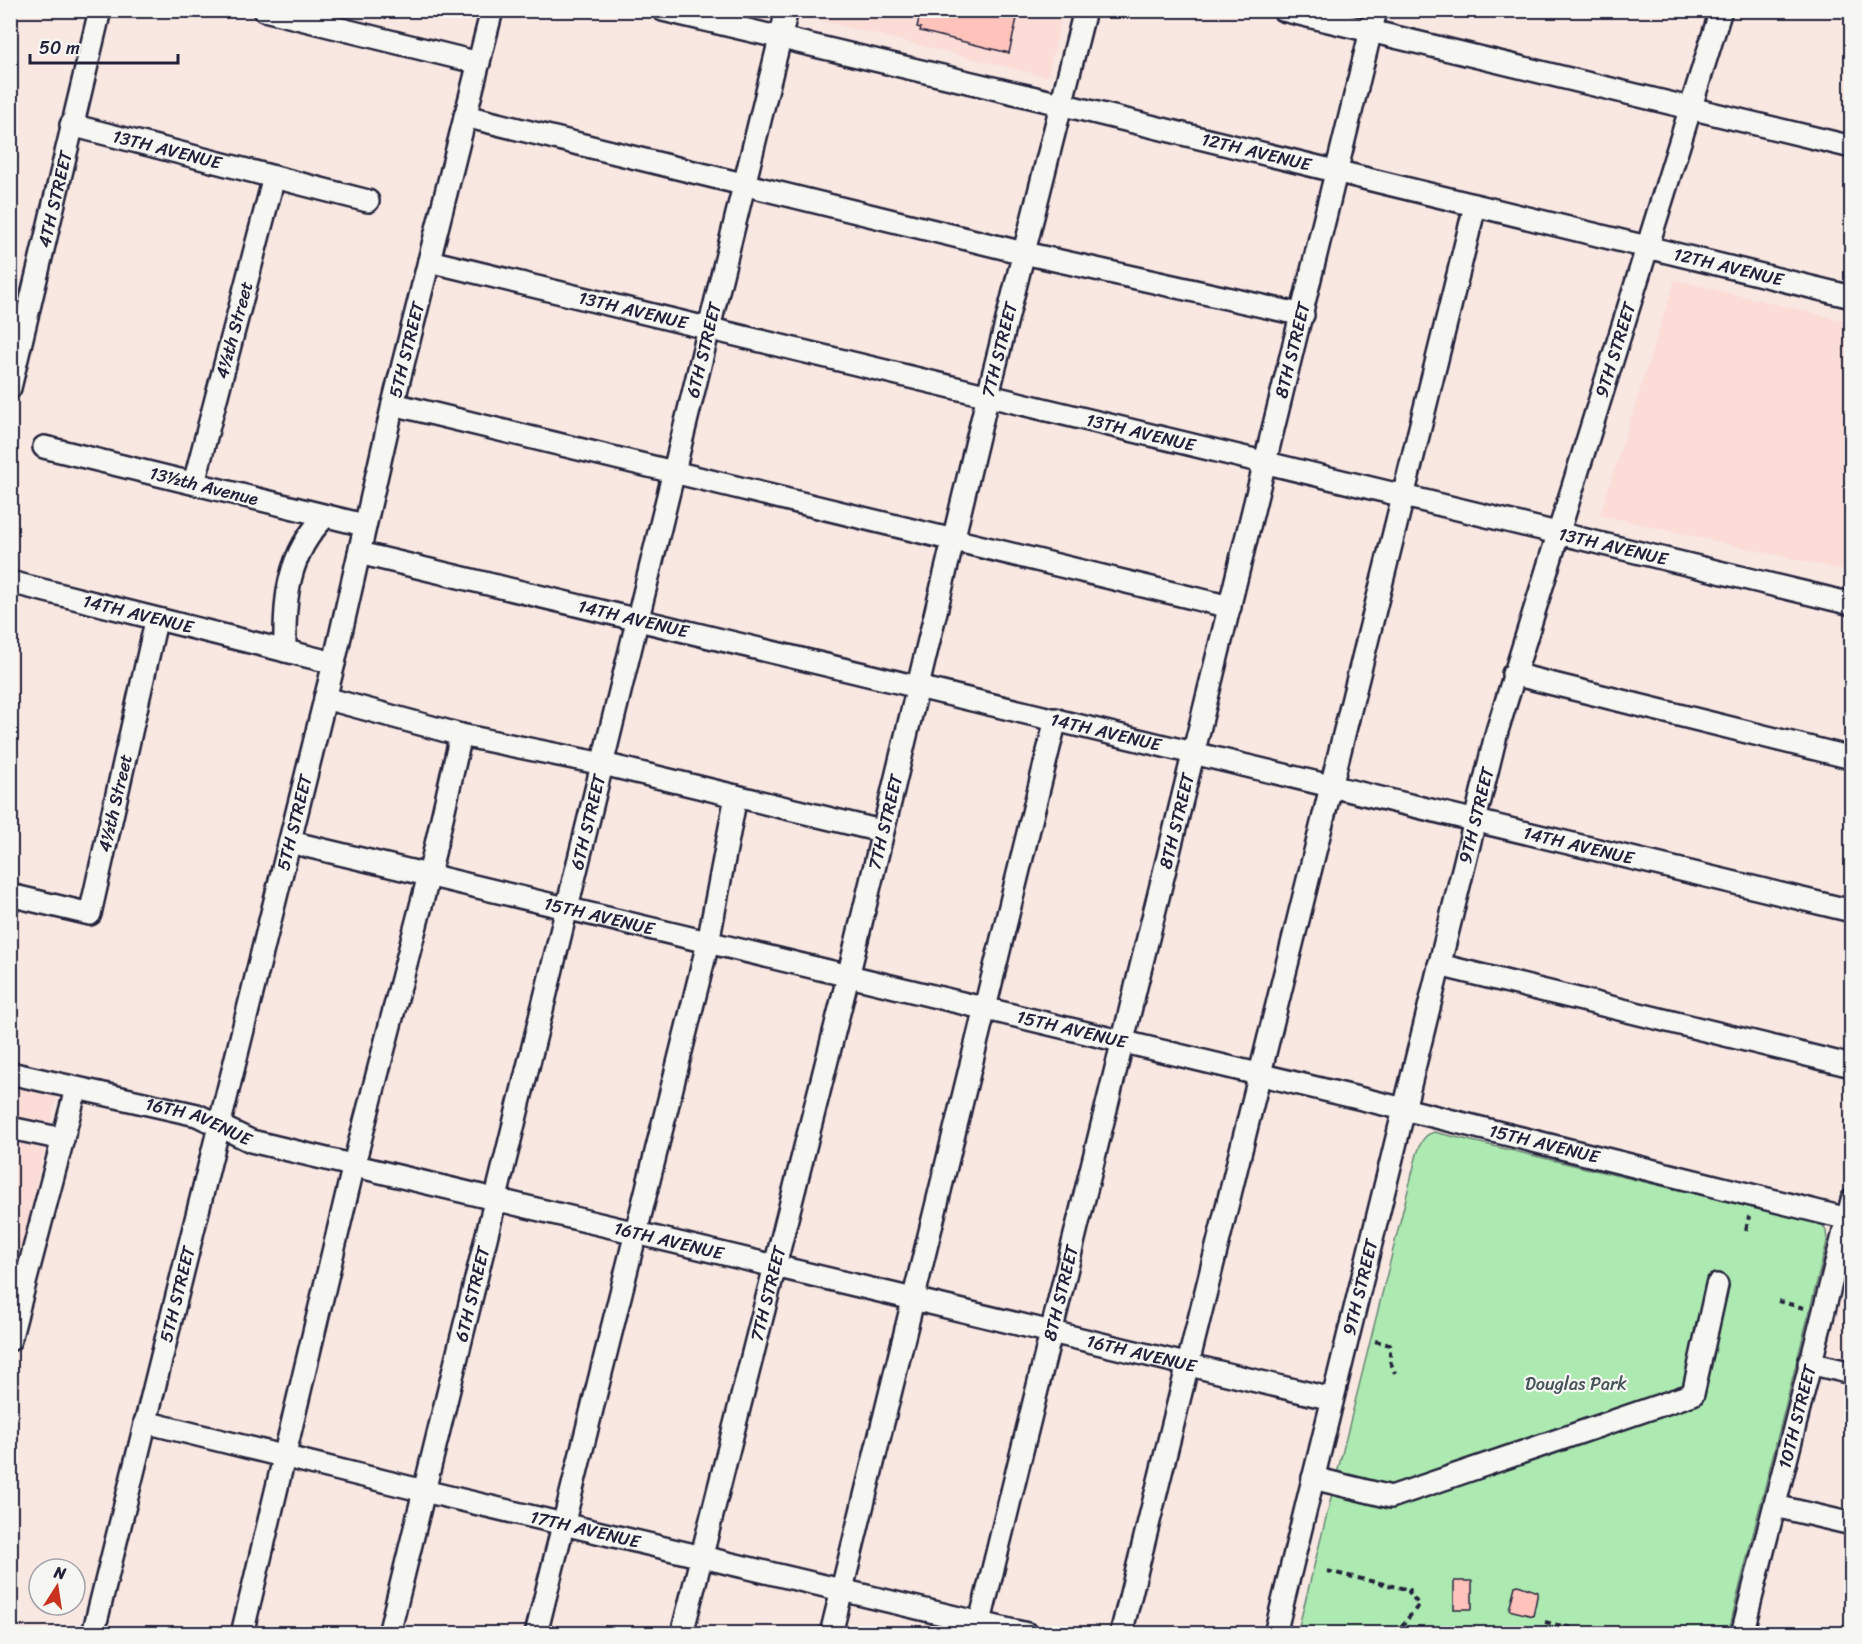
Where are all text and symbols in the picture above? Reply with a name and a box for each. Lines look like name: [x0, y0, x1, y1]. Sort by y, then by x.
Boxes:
scale bar: [30, 27, 178, 65]
text: 50 m: [39, 32, 80, 64]
street label: 13TH AVENUE: [109, 120, 226, 179]
street label: 12TH AVENUE: [1198, 123, 1315, 181]
street label: 4TH STREET: [28, 147, 82, 251]
street label: 12TH AVENUE: [1670, 238, 1788, 296]
street label: 4½th Street: [206, 278, 262, 382]
street label: 13TH AVENUE: [575, 282, 692, 339]
street label: 5TH STREET: [379, 297, 434, 401]
street label: 9TH STREET: [1586, 297, 1646, 401]
street label: 6TH STREET: [677, 298, 731, 401]
street label: 7TH STREET: [972, 298, 1027, 401]
street label: 8TH STREET: [1265, 298, 1320, 401]
street label: 13TH AVENUE: [1083, 404, 1200, 461]
street label: 13½th Avenue: [146, 457, 262, 515]
street label: 13TH AVENUE: [1555, 518, 1672, 575]
street label: 14TH AVENUE: [79, 585, 198, 643]
street label: 14TH AVENUE: [575, 590, 693, 648]
street label: 14TH AVENUE: [1047, 703, 1165, 761]
street label: 4½th Street: [88, 751, 142, 855]
street label: 9TH STREET: [1449, 763, 1504, 867]
street label: 8TH STREET: [1149, 769, 1204, 872]
street label: 5TH STREET: [267, 770, 322, 874]
street label: 6TH STREET: [561, 770, 615, 873]
street label: 7TH STREET: [858, 770, 912, 873]
street label: 14TH AVENUE: [1520, 817, 1638, 874]
street label: 15TH AVENUE: [541, 887, 659, 945]
street label: 15TH AVENUE: [1013, 1001, 1131, 1058]
street label: 16TH AVENUE: [142, 1088, 258, 1156]
street label: 15TH AVENUE: [1486, 1115, 1604, 1173]
street label: 16TH AVENUE: [611, 1212, 728, 1269]
street label: 9TH STREET: [1333, 1235, 1388, 1339]
street label: 8TH STREET: [1034, 1241, 1088, 1344]
street label: 5TH STREET: [150, 1242, 205, 1346]
street label: 6TH STREET: [445, 1242, 500, 1345]
street label: 7TH STREET: [741, 1242, 796, 1345]
street label: 16TH AVENUE: [1083, 1325, 1200, 1382]
street label: 10TH STREET: [1768, 1360, 1826, 1472]
park label: Douglas Park: [1525, 1368, 1627, 1400]
street label: 17TH AVENUE: [527, 1501, 644, 1558]
north arrow: [27, 1557, 87, 1617]
text: N: [51, 1557, 69, 1588]

